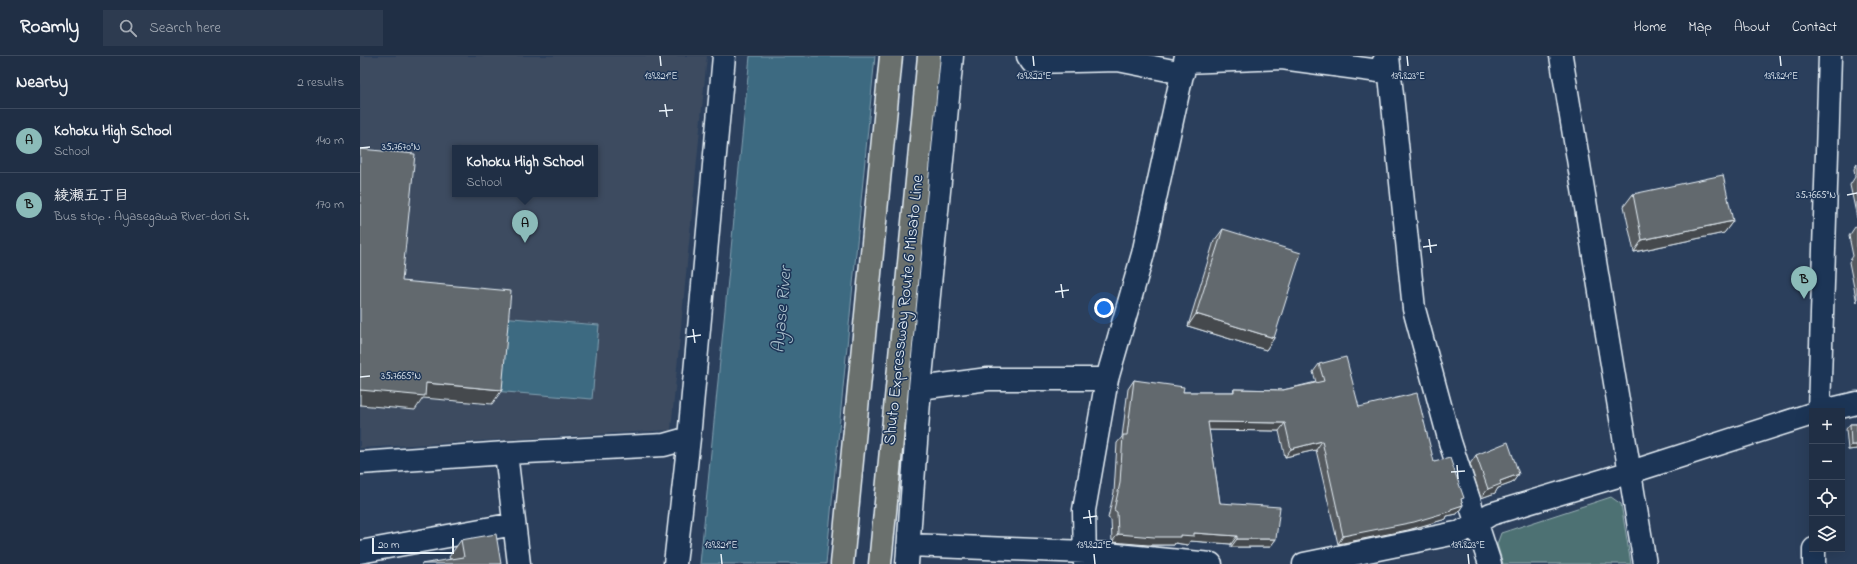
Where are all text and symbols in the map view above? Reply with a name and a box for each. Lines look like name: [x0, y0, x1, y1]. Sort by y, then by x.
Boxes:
search box: [103, 10, 383, 46]
text: Roamly: [20, 14, 79, 41]
icon: search: [117, 17, 139, 39]
text: Search here: [149, 17, 221, 39]
text: Home: [1634, 17, 1666, 38]
text: Map: [1688, 17, 1712, 38]
text: About: [1734, 17, 1770, 38]
text: Contact: [1792, 17, 1837, 38]
text: 139.821°E: [645, 69, 678, 84]
text: 139.822°E: [1017, 69, 1051, 84]
text: 139.823°E: [1391, 69, 1425, 84]
text: 139.824°E: [1764, 69, 1798, 84]
text: Nearby: [16, 70, 68, 95]
text: 2 results: [297, 73, 344, 92]
text: Kohoku High School: [54, 120, 171, 142]
text: A: [25, 131, 33, 150]
text: 140 m: [316, 131, 344, 150]
text: 35.7670°N: [382, 140, 420, 155]
text: School: [54, 142, 90, 161]
popup: [452, 145, 598, 197]
text: Kohoku High School: [466, 151, 584, 173]
text: School: [466, 173, 502, 192]
street label: Shuto Expressway Route 6 Misato Line: [877, 173, 932, 446]
text: 綾瀬五丁目: [54, 185, 129, 207]
text: 35.7665°N: [1796, 188, 1836, 203]
text: B: [25, 195, 33, 214]
text: 170 m: [316, 195, 344, 214]
text: Bus stop · Ayasegawa River-dori St.: [54, 207, 249, 226]
pin: A: [512, 210, 538, 243]
water label: Ayase River: [766, 263, 800, 354]
pin: B: [1791, 266, 1817, 299]
your location: [1094, 298, 1114, 318]
text: 35.7665°N: [381, 369, 421, 384]
map controls: [1809, 408, 1845, 552]
button: +: [1809, 408, 1845, 444]
button: −: [1809, 444, 1845, 480]
button: locate: [1809, 480, 1845, 516]
button: layers: [1809, 516, 1845, 552]
scale bar: [372, 536, 454, 555]
text: 20 m: [378, 537, 400, 553]
text: 139.821°E: [705, 538, 738, 553]
text: 139.822°E: [1077, 538, 1111, 553]
text: 139.823°E: [1451, 538, 1485, 553]

